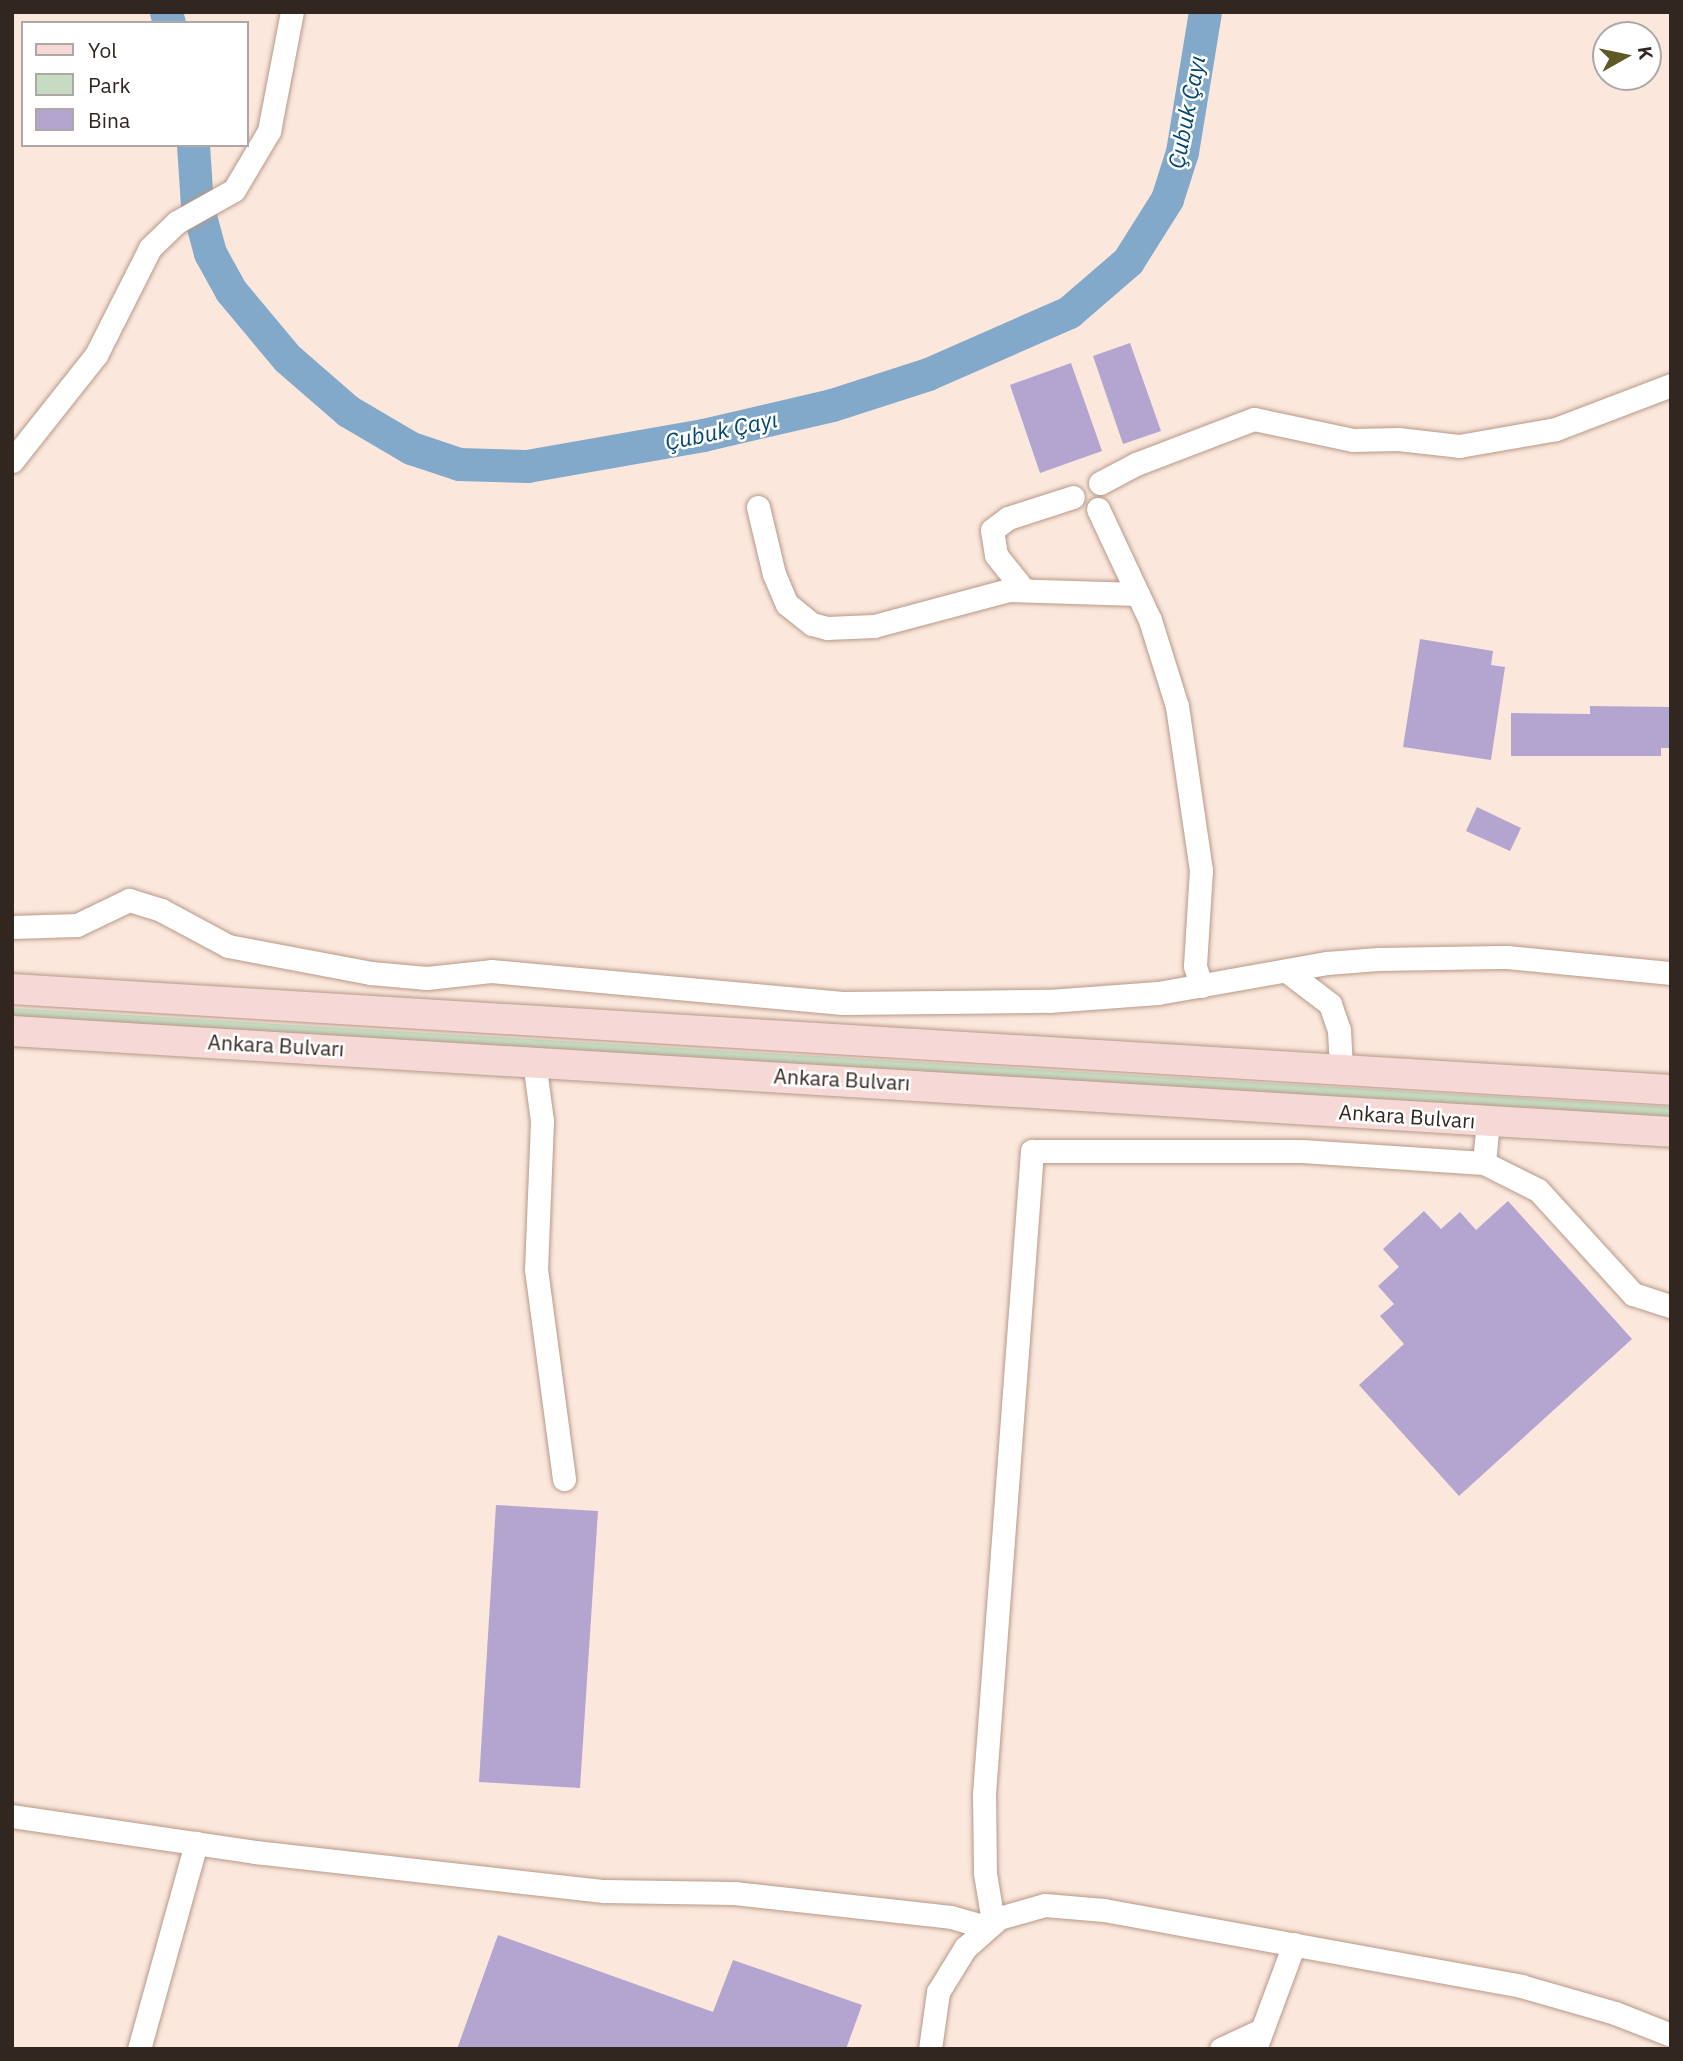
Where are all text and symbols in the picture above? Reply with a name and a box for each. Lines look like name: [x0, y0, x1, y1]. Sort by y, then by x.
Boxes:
legend: [21, 21, 248, 147]
north arrow: [1592, 21, 1662, 91]
text: Yol: [88, 36, 117, 64]
text: K: [1633, 45, 1659, 61]
water label: Çubuk Çayı: [1162, 53, 1210, 171]
text: Park: [88, 71, 131, 99]
text: Bina: [88, 106, 130, 134]
water label: Çubuk Çayı: [662, 405, 780, 455]
street label: Ankara Bulvarı: [207, 1029, 345, 1061]
street label: Ankara Bulvarı: [773, 1063, 911, 1095]
street label: Ankara Bulvarı: [1338, 1099, 1476, 1133]

